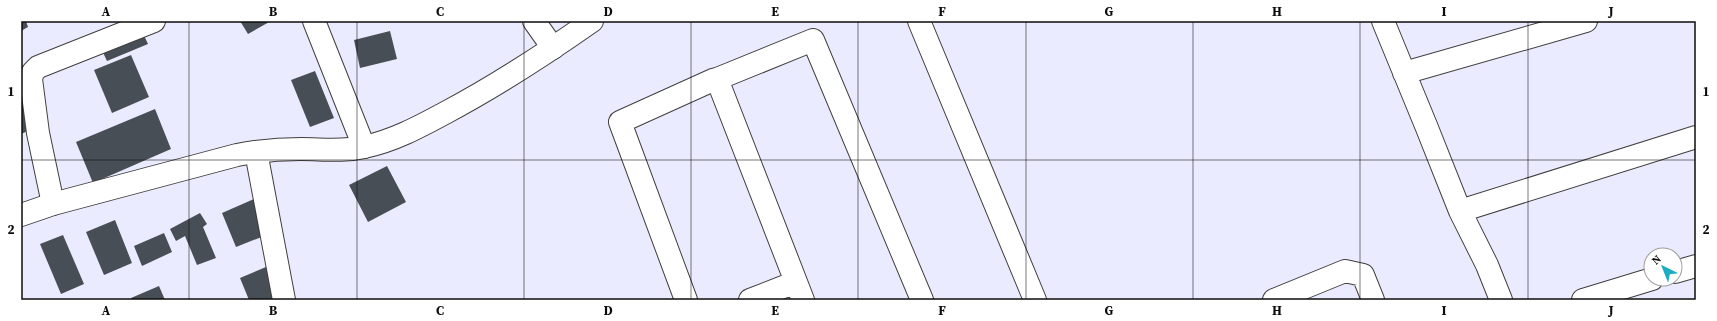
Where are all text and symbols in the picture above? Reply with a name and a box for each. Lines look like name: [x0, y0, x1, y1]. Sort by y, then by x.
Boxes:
text: A: [102, 3, 111, 20]
text: B: [269, 3, 278, 20]
text: C: [436, 3, 444, 20]
text: D: [603, 3, 613, 20]
text: E: [771, 3, 779, 20]
text: F: [938, 3, 946, 20]
text: G: [1105, 3, 1114, 20]
text: H: [1272, 3, 1282, 20]
text: I: [1441, 3, 1447, 20]
text: J: [1607, 3, 1614, 20]
text: 1: [7, 83, 15, 100]
text: 1: [1702, 83, 1710, 100]
text: 2: [7, 221, 15, 238]
text: 2: [1702, 221, 1710, 238]
north arrow: [1643, 247, 1683, 287]
text: N: [1648, 252, 1665, 268]
text: A: [102, 302, 111, 319]
text: B: [269, 302, 278, 319]
text: C: [436, 302, 444, 319]
text: D: [603, 302, 613, 319]
text: E: [771, 302, 779, 319]
text: F: [938, 302, 946, 319]
text: G: [1105, 302, 1114, 319]
text: H: [1272, 302, 1282, 319]
text: I: [1441, 302, 1447, 319]
text: J: [1607, 302, 1614, 319]

